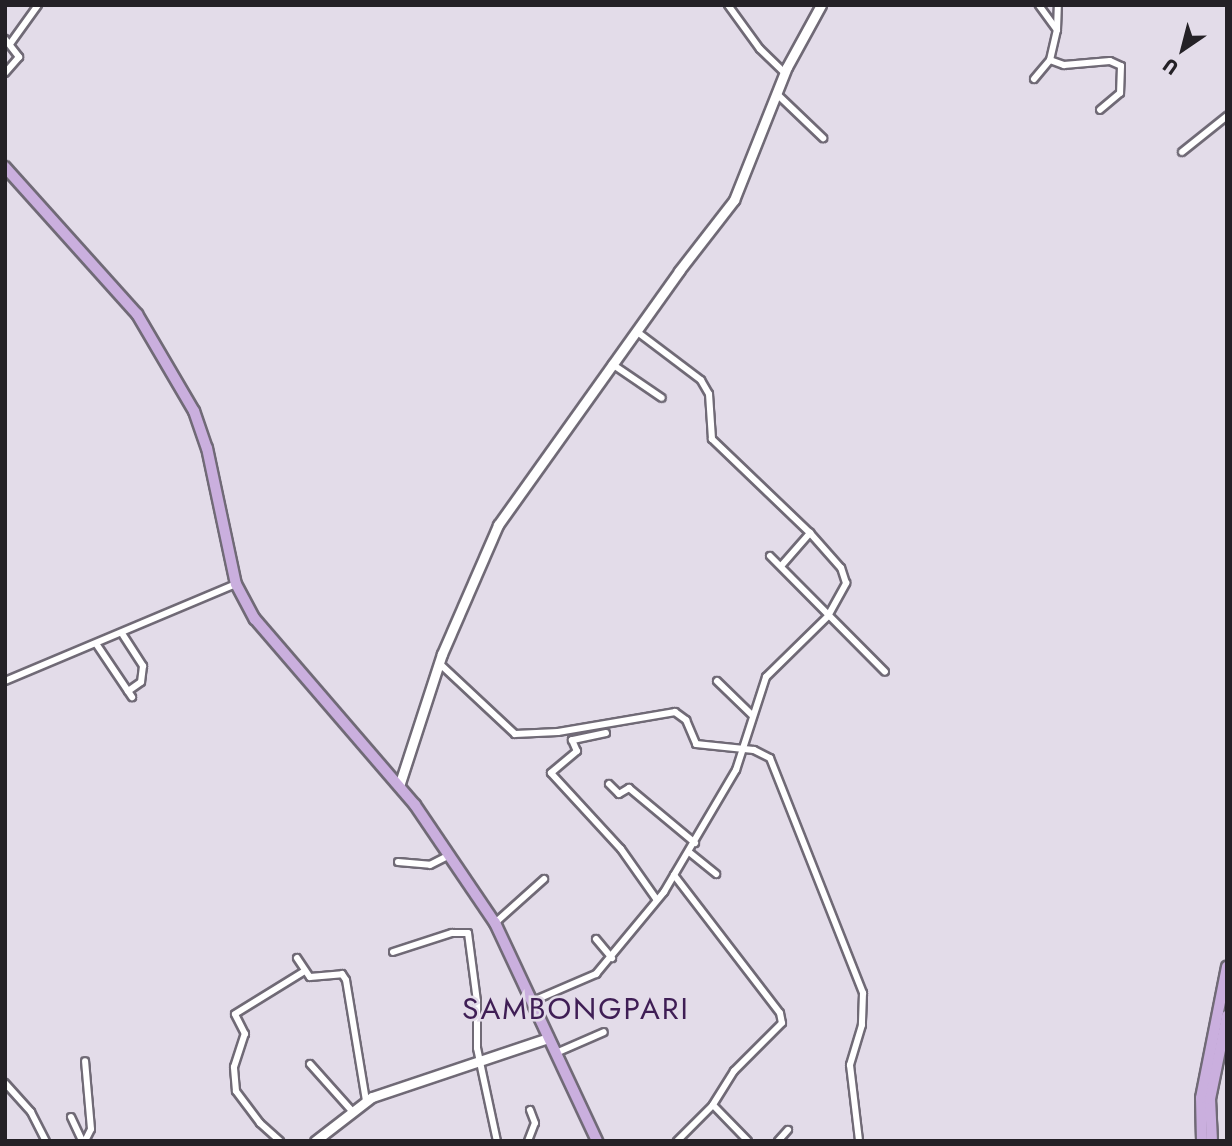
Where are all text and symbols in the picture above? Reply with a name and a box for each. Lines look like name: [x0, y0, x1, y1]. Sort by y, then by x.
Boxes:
north arrow: [1148, 14, 1218, 84]
text: U: [1157, 52, 1184, 81]
district label: SAMBONGPARI: [463, 991, 689, 1027]

